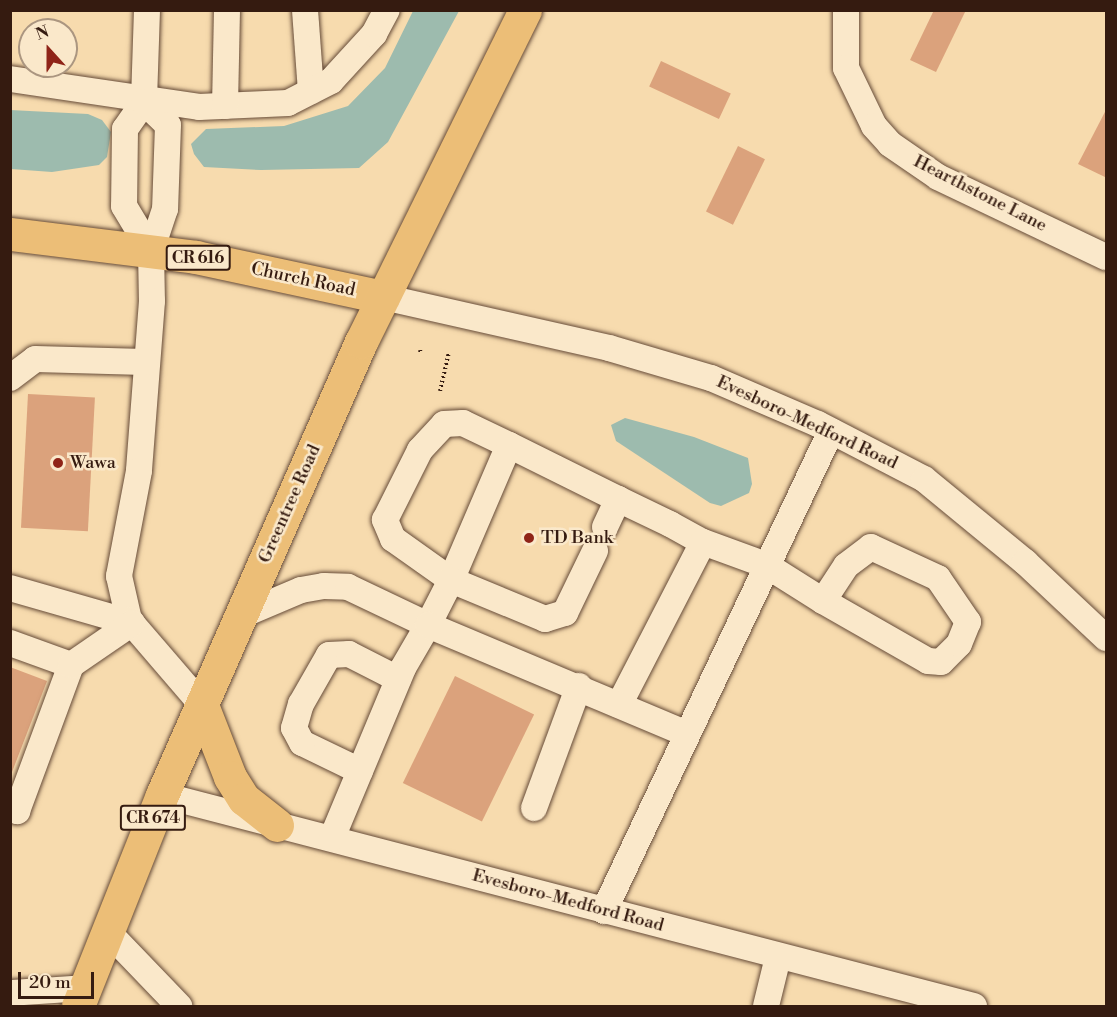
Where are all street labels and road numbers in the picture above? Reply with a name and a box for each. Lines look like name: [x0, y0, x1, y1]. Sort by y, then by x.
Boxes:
street label: Hearthstone Lane: [910, 151, 1050, 237]
road number: CR 616: [165, 245, 231, 271]
street label: Church Road: [249, 258, 357, 302]
street label: Evesboro-Medford Road: [713, 371, 901, 475]
street label: Greentree Road: [254, 441, 326, 567]
road number: CR 674: [118, 805, 188, 831]
street label: Evesboro-Medford Road: [470, 865, 666, 937]

